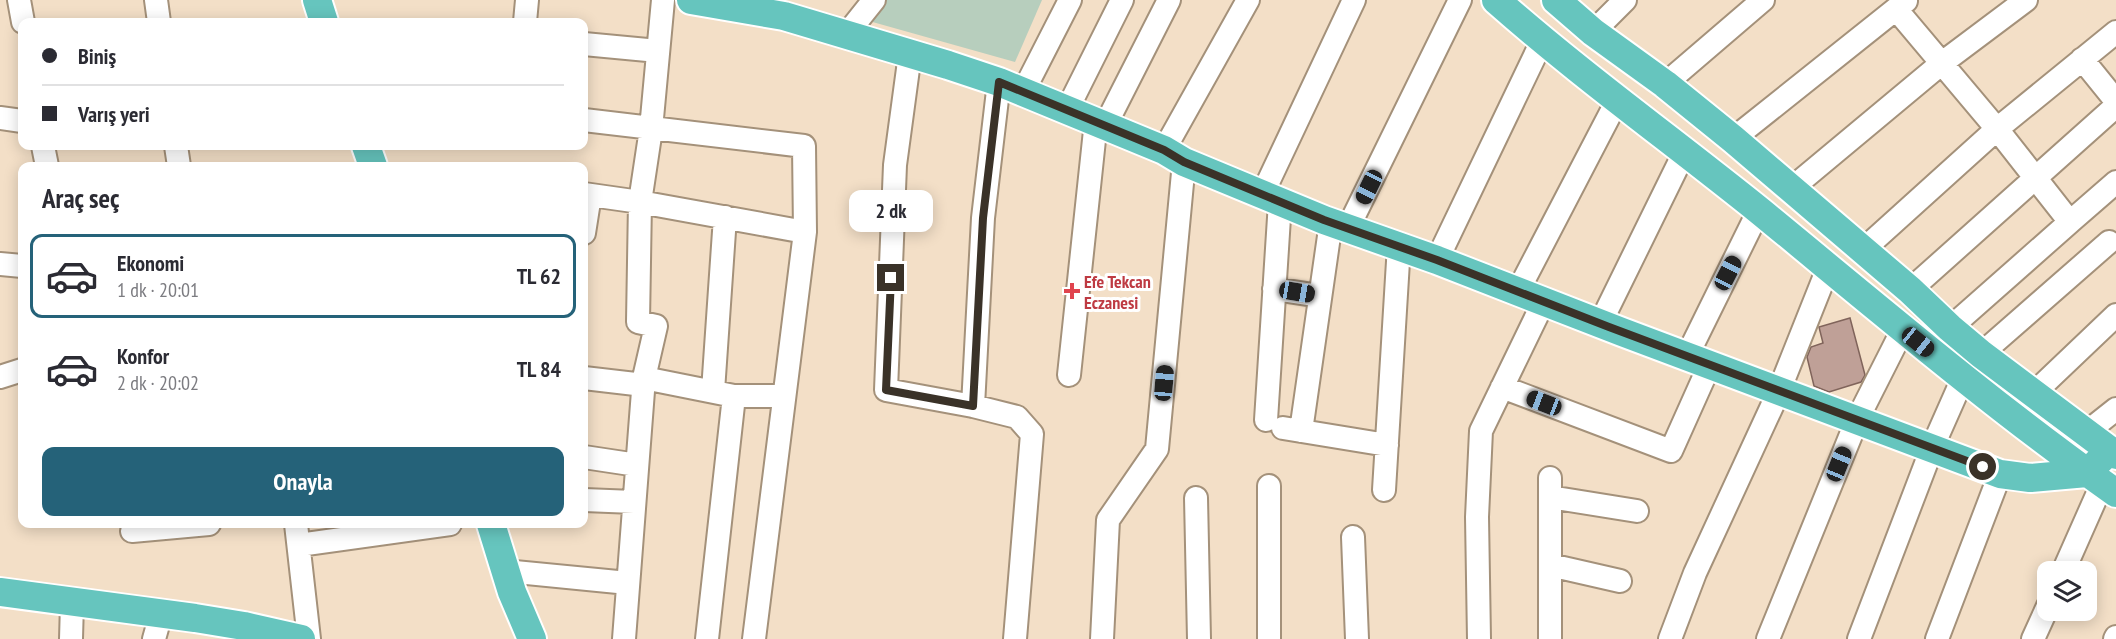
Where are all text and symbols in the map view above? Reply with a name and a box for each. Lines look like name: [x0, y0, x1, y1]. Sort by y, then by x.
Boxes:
text: Biniş: [78, 42, 116, 70]
text: Varış yeri: [78, 100, 150, 128]
car: [1353, 167, 1385, 207]
text: Araç seç: [42, 181, 120, 215]
callout: 2 dk: [849, 191, 933, 233]
text: 2 dk: [876, 198, 906, 224]
icon: car: [45, 249, 99, 303]
text: Ekonomi: [117, 249, 184, 277]
car: [1712, 253, 1744, 293]
text: TL 62: [517, 262, 561, 290]
route end: [877, 264, 904, 291]
place label: Efe Tekcan Eczanesi: [1084, 270, 1151, 314]
text: 1 dk · 20:01: [117, 277, 199, 303]
car: [1278, 280, 1316, 304]
marker: Efe Tekcan Eczanesi: [1065, 284, 1079, 298]
car: [1898, 324, 1938, 360]
icon: car: [45, 342, 99, 396]
text: Konfor: [117, 342, 169, 370]
text: TL 84: [517, 355, 561, 383]
car: [1153, 364, 1175, 402]
text: 2 dk · 20:02: [117, 370, 199, 396]
car: [1524, 388, 1564, 418]
car: [1824, 444, 1854, 484]
button: Onayla: [42, 447, 564, 516]
route start: [1969, 453, 1996, 480]
map controls: [2037, 561, 2097, 621]
button: layers: [2037, 561, 2097, 621]

